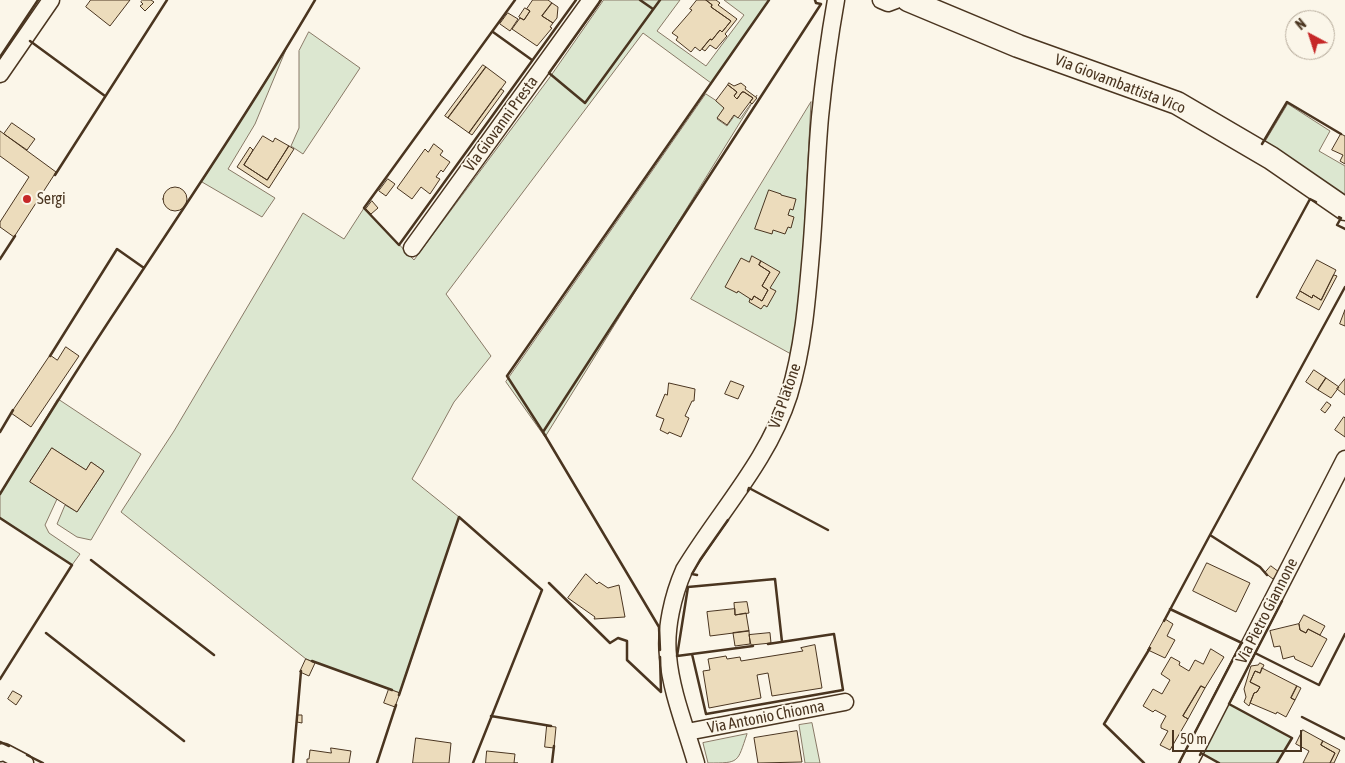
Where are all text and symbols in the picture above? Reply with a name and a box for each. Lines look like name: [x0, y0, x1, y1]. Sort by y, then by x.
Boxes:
north arrow: [1285, 10, 1335, 60]
text: N: [1293, 15, 1309, 33]
street label: Via Giovambattista Vico: [1052, 50, 1188, 118]
street label: Via Giovanni Presta: [460, 72, 542, 176]
place label: Sergi: [37, 189, 66, 209]
marker: Sergi: [21, 193, 33, 205]
street label: Via Platone: [765, 361, 805, 431]
street label: Via Pietro Giannone: [1232, 555, 1302, 667]
street label: Via Antonio Chionna: [706, 696, 826, 738]
scale bar: [1175, 720, 1305, 752]
text: 50 m: [1180, 730, 1207, 747]

